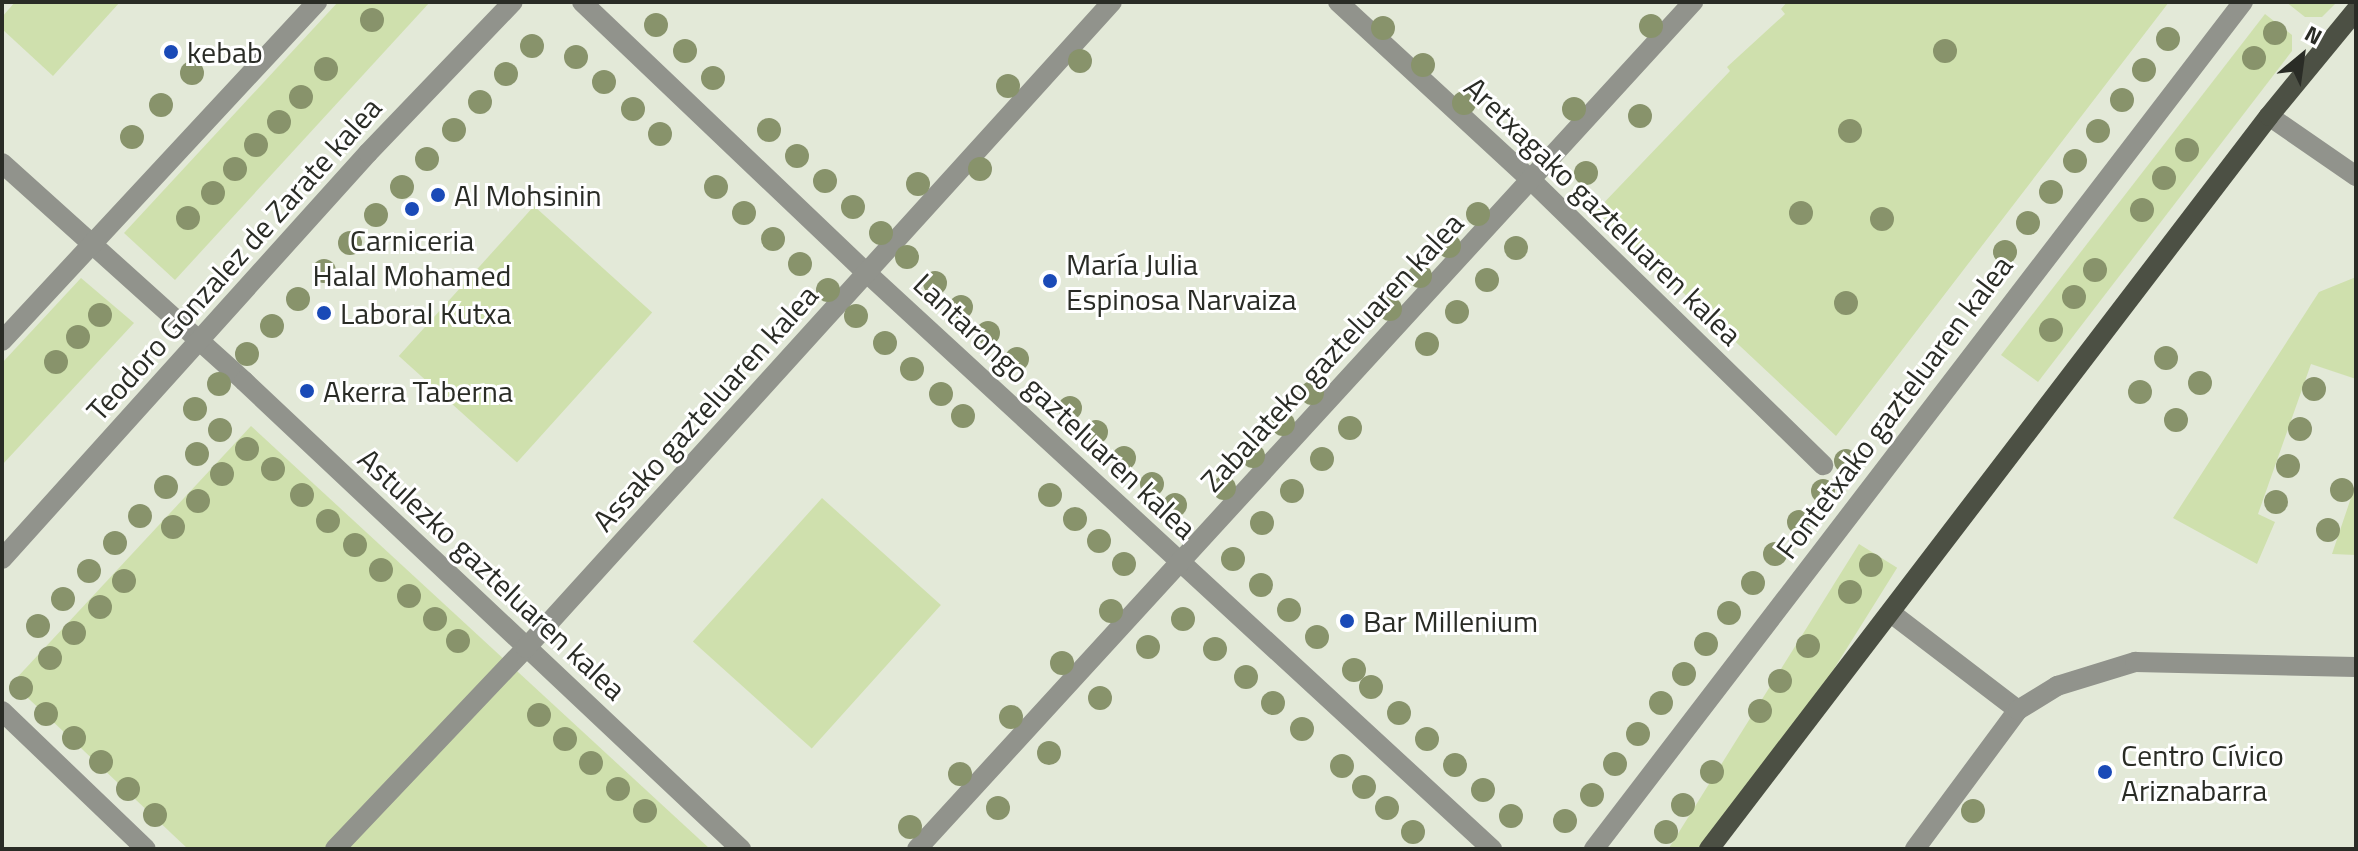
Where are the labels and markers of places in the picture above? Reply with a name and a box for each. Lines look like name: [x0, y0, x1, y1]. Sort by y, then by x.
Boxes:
place label: kebab: [187, 34, 263, 70]
marker: kebab: [162, 43, 180, 61]
place label: Al Mohsinin: [454, 177, 602, 213]
marker: Al Mohsinin: [429, 186, 447, 204]
marker: Carniceria Halal Mohamed: [403, 200, 421, 218]
place label: Carniceria Halal Mohamed: [313, 222, 511, 292]
place label: María Julia Espinosa Narvaiza: [1066, 246, 1297, 316]
marker: María Julia Espinosa Narvaiza: [1041, 272, 1059, 290]
place label: Laboral Kutxa: [340, 295, 512, 331]
marker: Laboral Kutxa: [315, 304, 333, 322]
place label: Akerra Taberna: [323, 373, 513, 409]
marker: Akerra Taberna: [298, 382, 316, 400]
place label: Bar Millenium: [1363, 603, 1538, 639]
marker: Bar Millenium: [1338, 612, 1356, 630]
place label: Centro Cívico Ariznabarra: [2121, 737, 2284, 808]
marker: Centro Cívico Ariznabarra: [2096, 763, 2114, 781]

